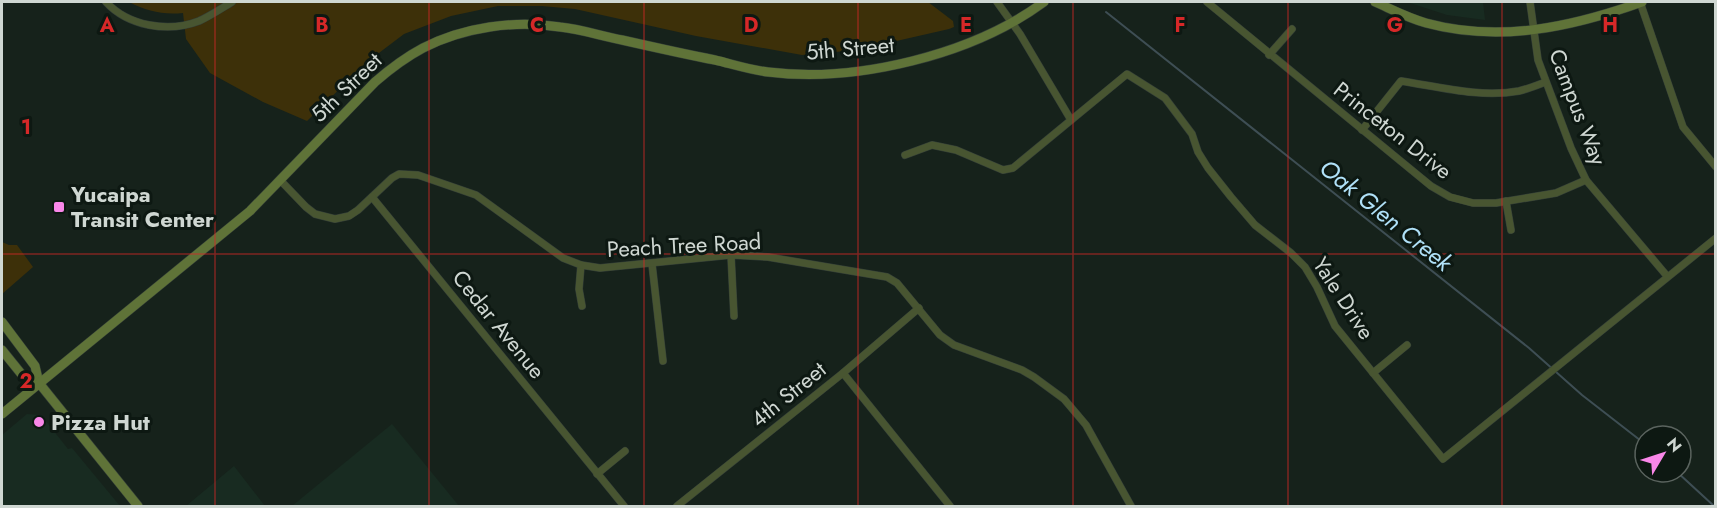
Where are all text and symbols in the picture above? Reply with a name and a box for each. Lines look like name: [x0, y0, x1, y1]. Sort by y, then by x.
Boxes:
text: A: [99, 11, 115, 40]
text: B: [315, 11, 329, 40]
text: C: [530, 11, 544, 40]
text: D: [744, 11, 758, 40]
text: E: [960, 11, 972, 40]
text: F: [1174, 11, 1186, 40]
text: G: [1387, 11, 1403, 40]
text: H: [1602, 11, 1618, 40]
street label: 5th Street: [805, 28, 896, 68]
street label: 5th Street: [303, 44, 389, 129]
street label: Campus Way: [1541, 44, 1615, 170]
street label: Princeton Drive: [1327, 73, 1459, 187]
text: 1: [21, 113, 31, 142]
water label: Oak Glen Creek: [1312, 150, 1461, 281]
place label: Yucaipa Transit Center: [70, 178, 214, 235]
marker: Yucaipa Transit Center: [52, 200, 66, 214]
street label: Peach Tree Road: [606, 225, 762, 265]
street label: Yale Drive: [1305, 250, 1383, 346]
street label: Cedar Avenue: [445, 263, 553, 385]
street label: 4th Street: [743, 353, 833, 434]
text: 2: [19, 367, 33, 396]
place label: Pizza Hut: [51, 406, 150, 438]
marker: Pizza Hut: [32, 415, 46, 429]
north arrow: [1633, 424, 1693, 484]
text: N: [1661, 433, 1687, 457]

